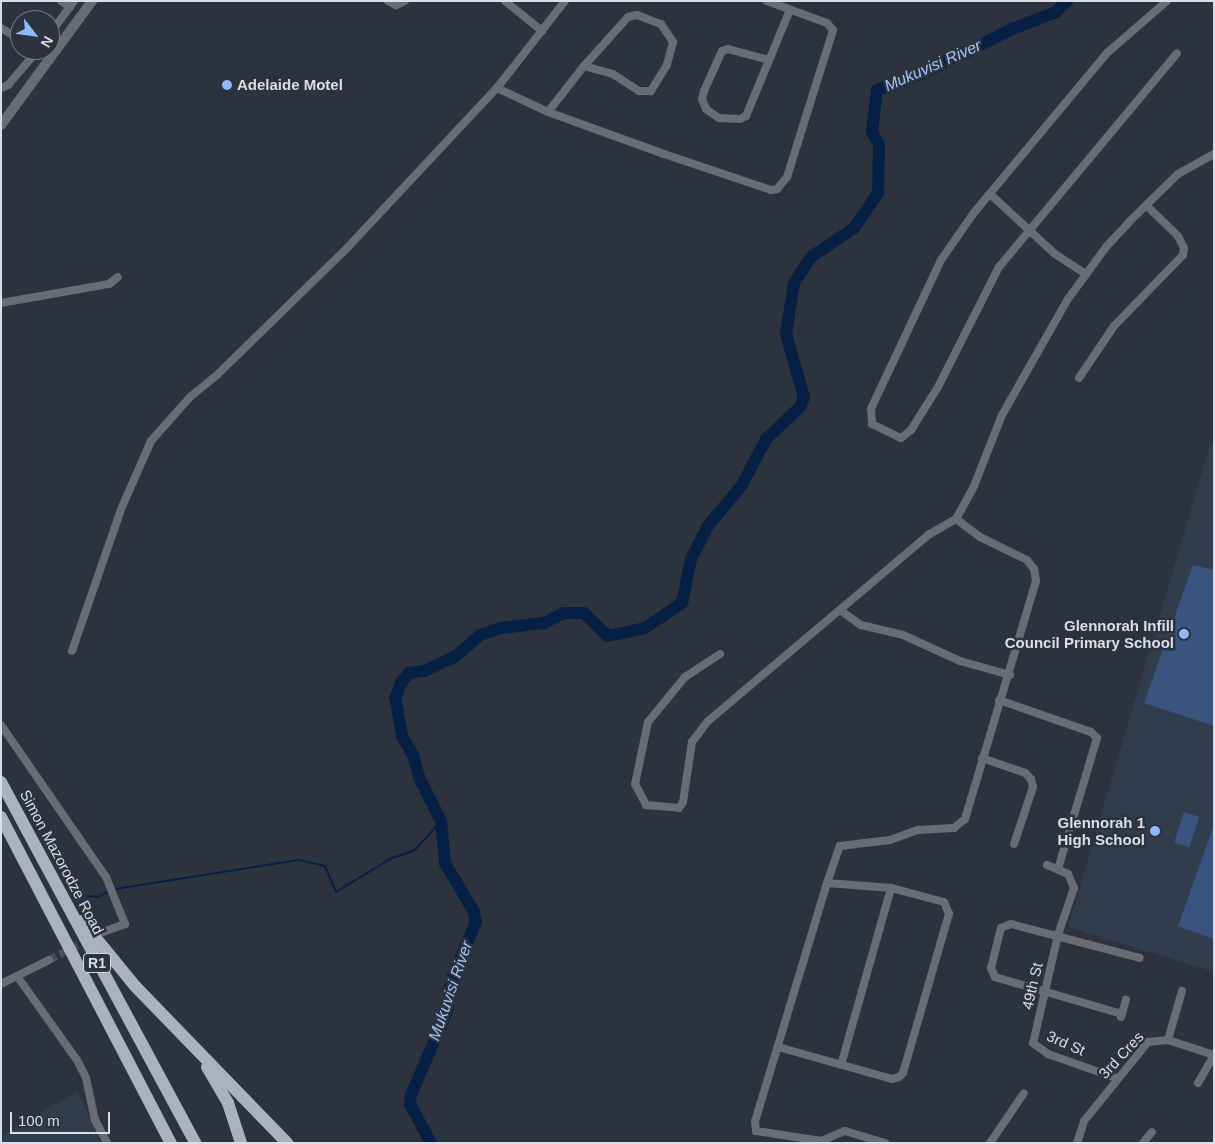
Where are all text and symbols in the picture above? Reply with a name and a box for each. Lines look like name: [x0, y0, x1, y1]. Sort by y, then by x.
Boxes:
north arrow: [10, 10, 60, 60]
text: N: [38, 34, 57, 50]
water label: Mukuvisi River: [882, 36, 984, 96]
place label: Adelaide Motel: [237, 76, 343, 94]
marker: Adelaide Motel: [221, 79, 233, 91]
place label: Glennorah Infill Council Primary School: [1005, 616, 1174, 651]
marker: Glennorah Infill Council Primary School: [1178, 628, 1190, 640]
street label: Simon Mazorodze Road: [16, 787, 108, 937]
place label: Glennorah 1 High School: [1057, 813, 1145, 848]
marker: Glennorah 1 High School: [1149, 825, 1161, 837]
water label: Mukuvisi River: [425, 939, 477, 1043]
road number: R1: [82, 951, 112, 974]
street label: 49th St: [1018, 961, 1046, 1011]
street label: 3rd St: [1044, 1027, 1088, 1059]
street label: 3rd Cres: [1095, 1028, 1147, 1082]
scale bar: [12, 1102, 112, 1134]
text: 100 m: [18, 1112, 60, 1129]

